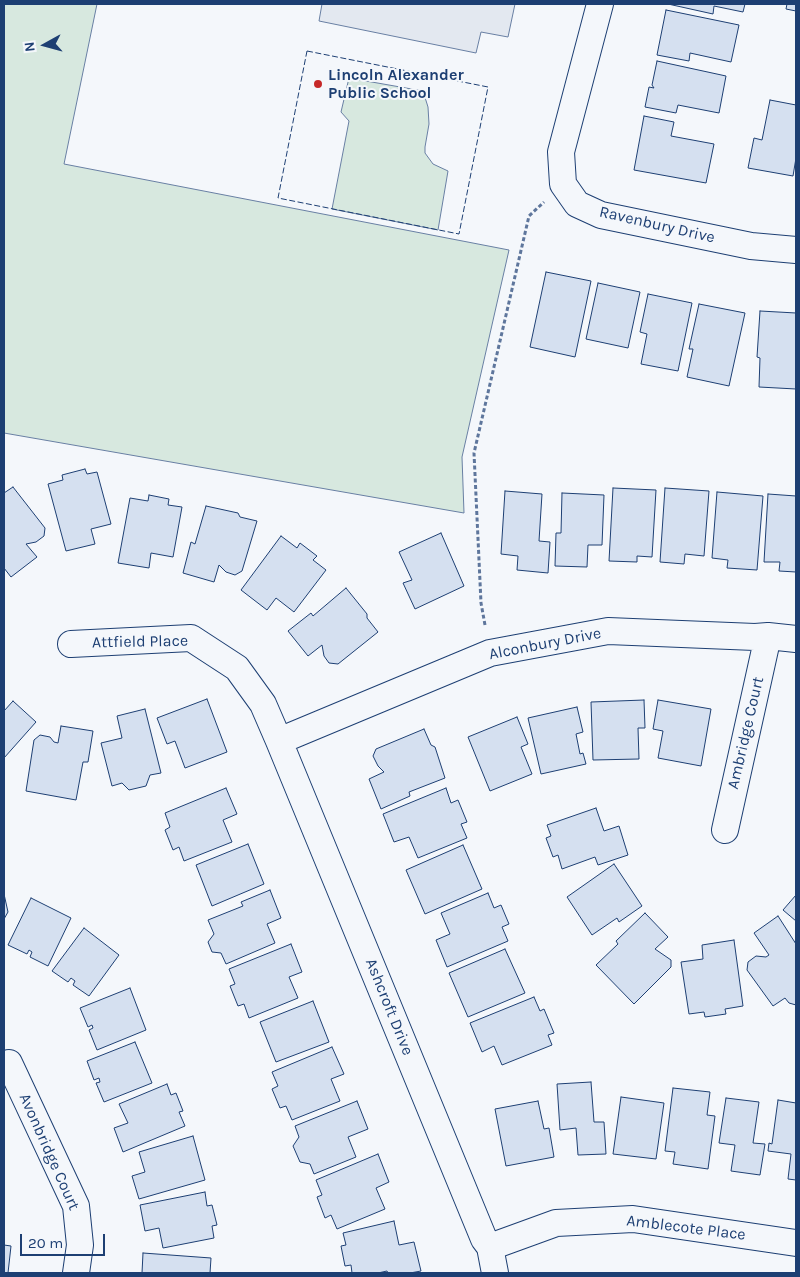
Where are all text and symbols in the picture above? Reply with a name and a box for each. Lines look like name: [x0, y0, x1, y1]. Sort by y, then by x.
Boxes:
north arrow: [20, 20, 70, 70]
text: N: [21, 41, 39, 53]
place label: Lincoln Alexander Public School: [328, 65, 464, 103]
marker: Lincoln Alexander Public School: [312, 78, 324, 90]
street label: Ravenbury Drive: [597, 202, 717, 248]
street label: Alconbury Drive: [487, 624, 603, 664]
street label: Attfield Place: [92, 632, 188, 652]
street label: Ambridge Court: [724, 675, 768, 791]
street label: Ashcroft Drive: [361, 956, 417, 1058]
street label: Avonbridge Court: [15, 1091, 83, 1213]
street label: Amblecote Place: [625, 1211, 747, 1245]
scale bar: [22, 1224, 108, 1256]
text: 20 m: [28, 1234, 63, 1252]

